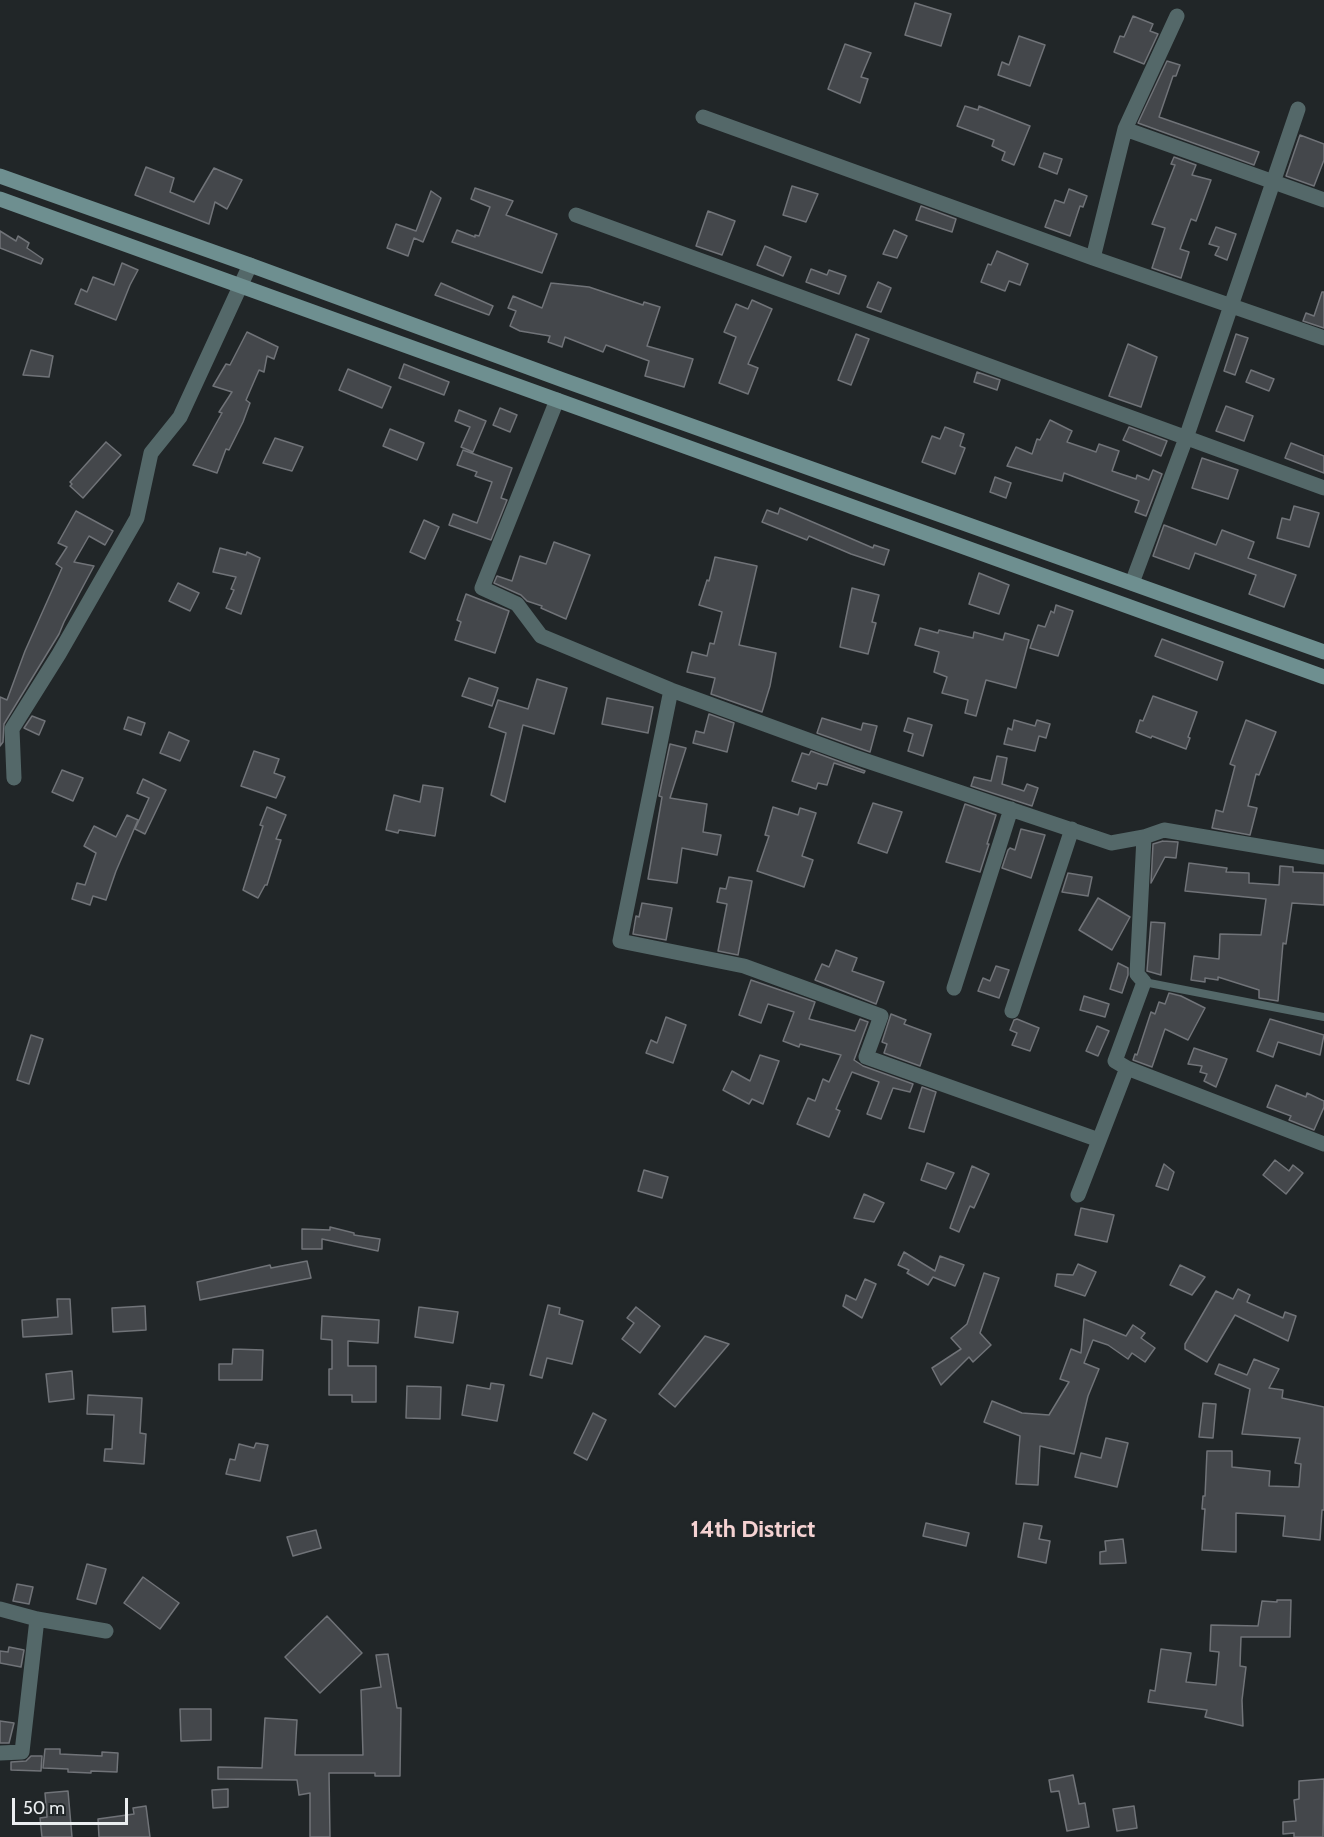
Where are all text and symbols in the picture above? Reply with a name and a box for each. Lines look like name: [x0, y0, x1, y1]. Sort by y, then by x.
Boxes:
district label: 14th District: [691, 1516, 815, 1544]
scale bar: [15, 1786, 130, 1824]
text: 50 m: [23, 1797, 65, 1819]

